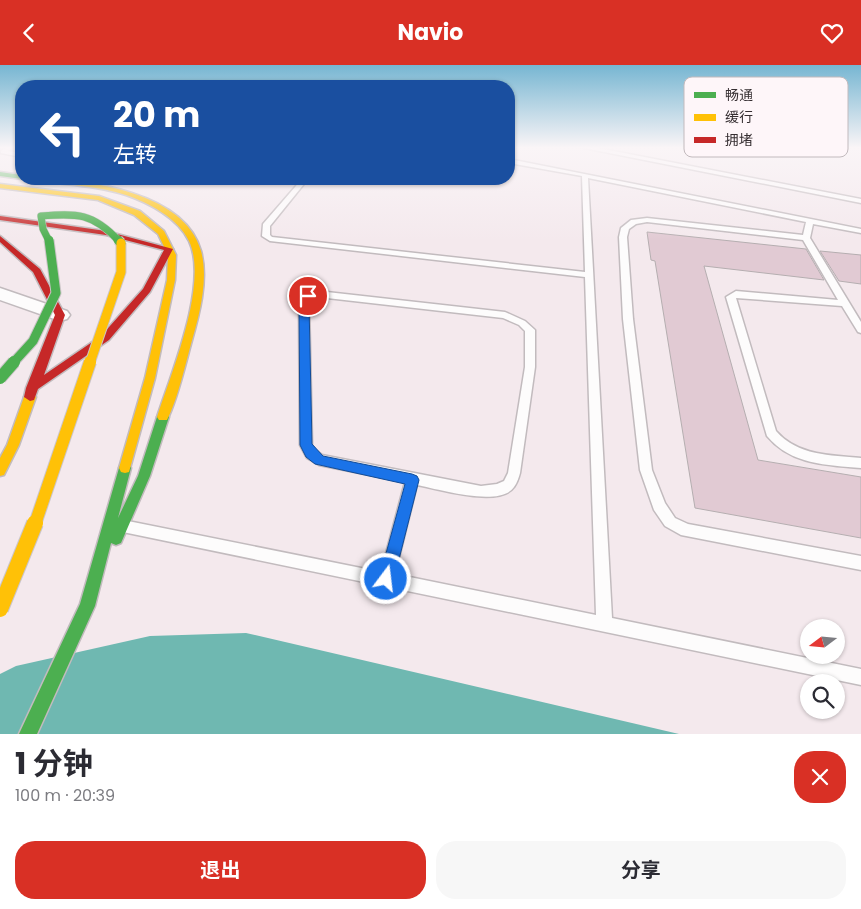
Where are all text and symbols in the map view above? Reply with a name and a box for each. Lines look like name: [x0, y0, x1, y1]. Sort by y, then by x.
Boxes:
text: Navio: [398, 17, 463, 48]
icon: back: [15, 19, 43, 47]
icon: heart: [818, 19, 846, 47]
legend: [684, 77, 848, 157]
text: 畅通: [725, 85, 753, 105]
text: 20 m: [113, 90, 200, 139]
icon: left: [30, 100, 95, 165]
text: 缓行: [725, 107, 753, 127]
text: 拥堵: [725, 130, 753, 150]
text: 左转: [113, 139, 157, 170]
pin: [287, 275, 329, 317]
icon: arrive: [294, 282, 322, 310]
position arrow: [359, 552, 411, 604]
north arrow: [800, 619, 845, 664]
map controls: [800, 619, 845, 719]
button: search: [800, 674, 845, 719]
text: 1 分钟: [15, 742, 93, 785]
button: close: [794, 751, 846, 803]
text: 100 m · 20:39: [15, 784, 115, 807]
button: 退出: [15, 841, 426, 899]
button: 分享: [436, 841, 846, 899]

